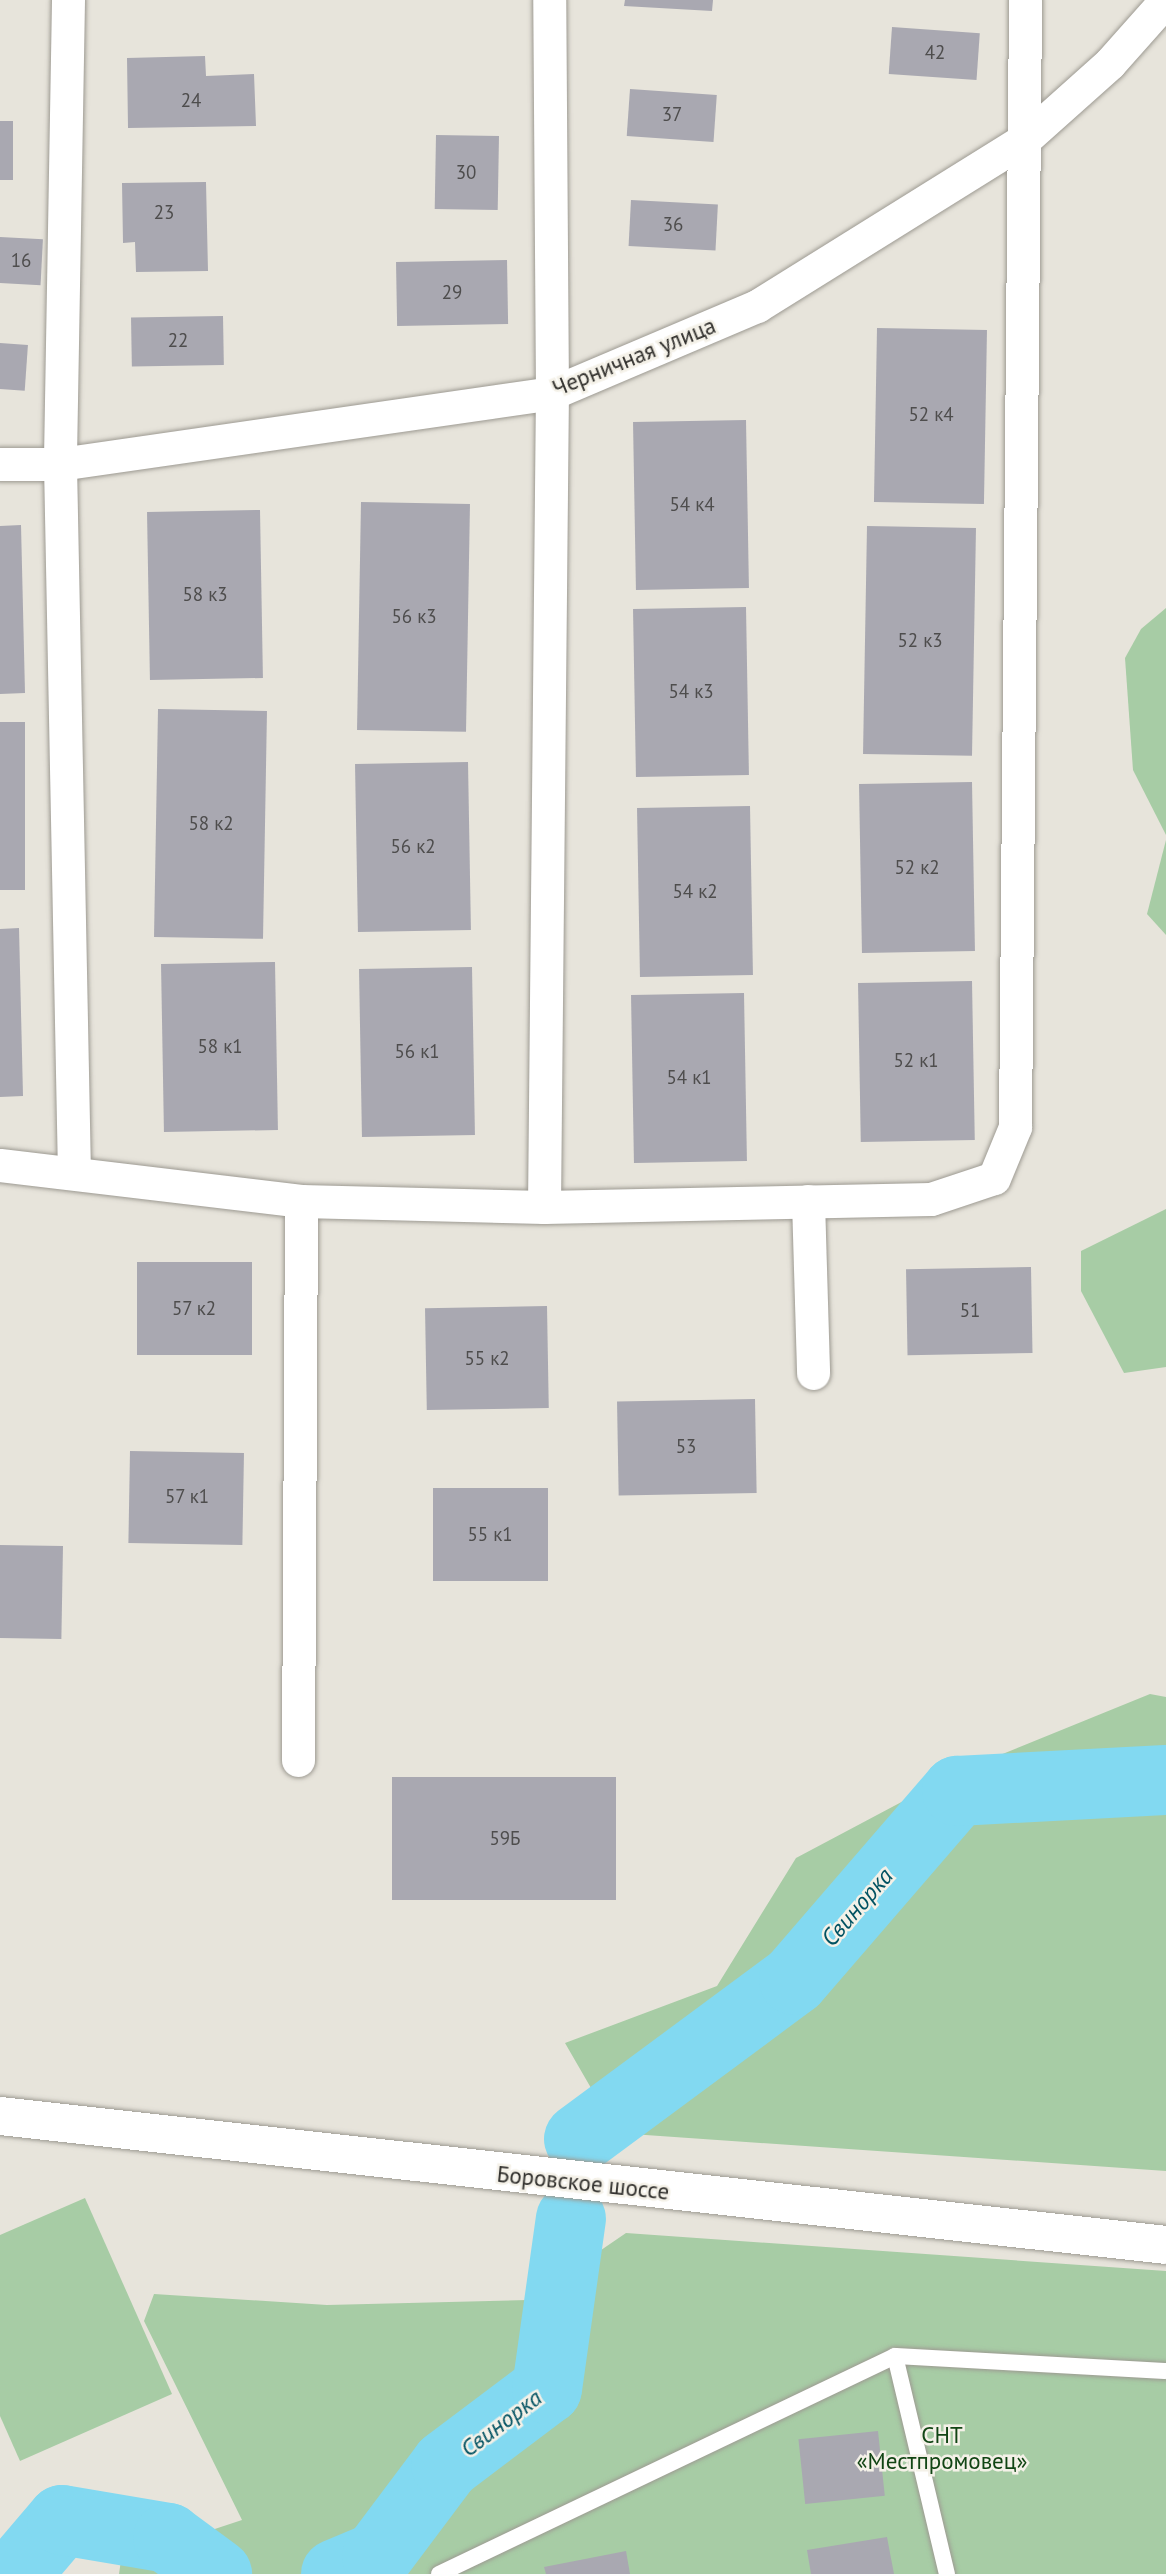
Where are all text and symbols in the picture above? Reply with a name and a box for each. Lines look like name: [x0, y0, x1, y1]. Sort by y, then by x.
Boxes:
house number: 42: [925, 42, 945, 64]
house number: 24: [181, 90, 201, 112]
house number: 37: [662, 104, 682, 126]
house number: 30: [456, 162, 476, 184]
house number: 23: [154, 202, 174, 224]
house number: 36: [663, 214, 683, 236]
house number: 16: [11, 250, 31, 272]
house number: 29: [442, 282, 462, 304]
street label: Черничная улица: [548, 312, 720, 402]
house number: 22: [168, 330, 188, 352]
house number: 52 к4: [908, 404, 954, 426]
house number: 54 к4: [669, 494, 715, 516]
house number: 58 к3: [182, 584, 228, 606]
house number: 56 к3: [391, 606, 437, 628]
house number: 52 к3: [897, 630, 943, 652]
house number: 54 к3: [668, 681, 714, 703]
house number: 58 к2: [188, 813, 234, 835]
house number: 56 к2: [390, 836, 436, 858]
house number: 52 к2: [894, 857, 940, 879]
house number: 54 к2: [672, 881, 718, 903]
house number: 58 к1: [197, 1036, 243, 1058]
house number: 56 к1: [394, 1041, 440, 1063]
house number: 52 к1: [893, 1050, 939, 1072]
house number: 54 к1: [666, 1067, 712, 1089]
house number: 57 к2: [171, 1298, 217, 1320]
house number: 51: [960, 1300, 980, 1322]
house number: 55 к2: [464, 1348, 510, 1370]
house number: 53: [676, 1436, 696, 1458]
house number: 57 к1: [164, 1486, 210, 1508]
house number: 55 к1: [467, 1524, 513, 1546]
house number: 59Б: [489, 1828, 521, 1850]
water label: Свинорка: [815, 1862, 899, 1952]
street label: Боровское шоссе: [495, 2160, 671, 2206]
water label: Свинорка: [455, 2383, 547, 2463]
park label: СНТ «Местпромовец»: [857, 2421, 1027, 2475]

